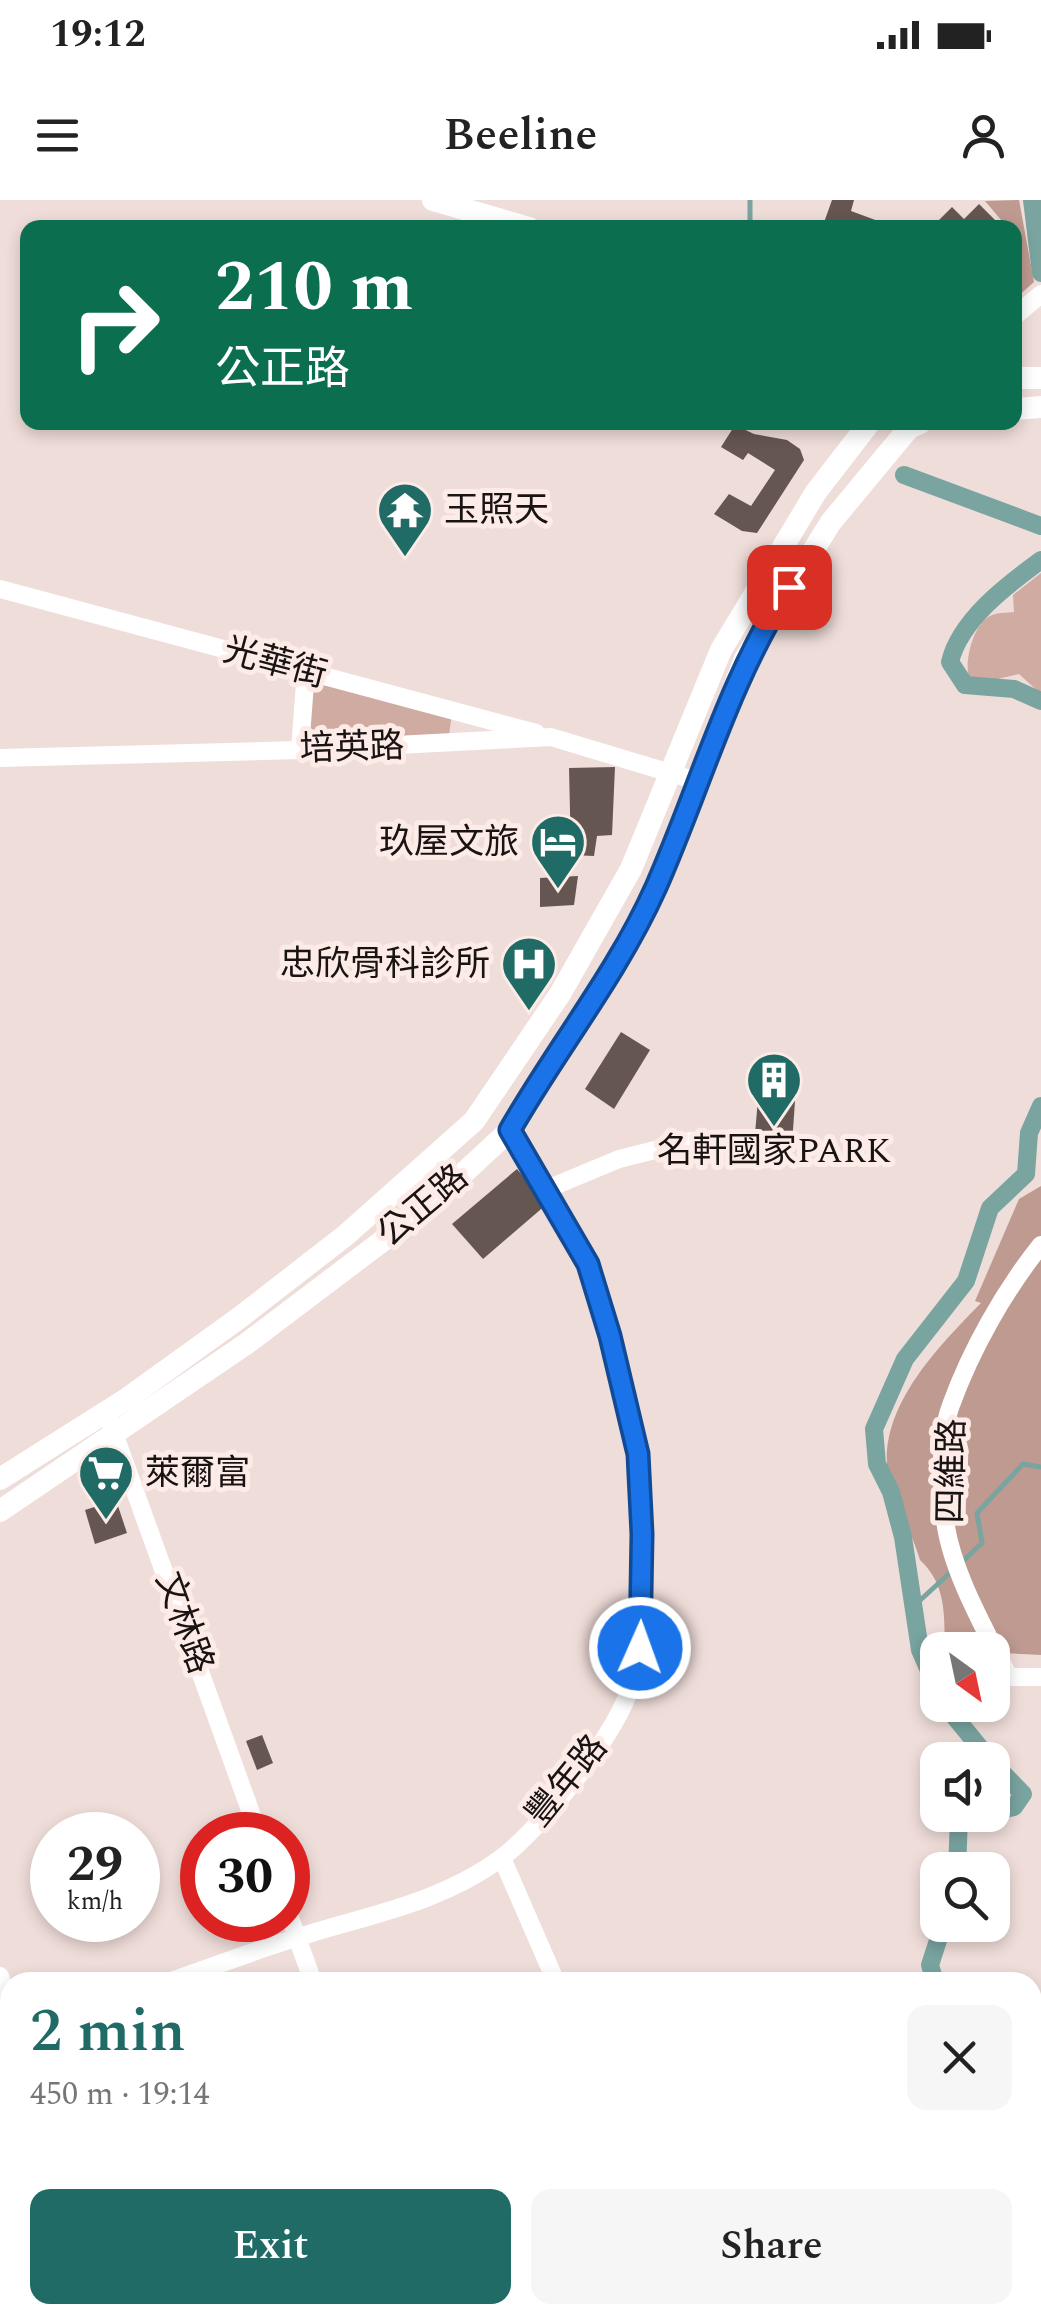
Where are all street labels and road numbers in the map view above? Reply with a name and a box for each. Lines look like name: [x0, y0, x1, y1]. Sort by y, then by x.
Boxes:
street label: 光華街: [217, 624, 333, 702]
street label: 培英路: [299, 720, 405, 776]
street label: 公正路: [366, 1152, 480, 1260]
street label: 四維路: [925, 1418, 979, 1524]
street label: 文林路: [141, 1565, 227, 1681]
street label: 豐年路: [513, 1724, 621, 1838]

